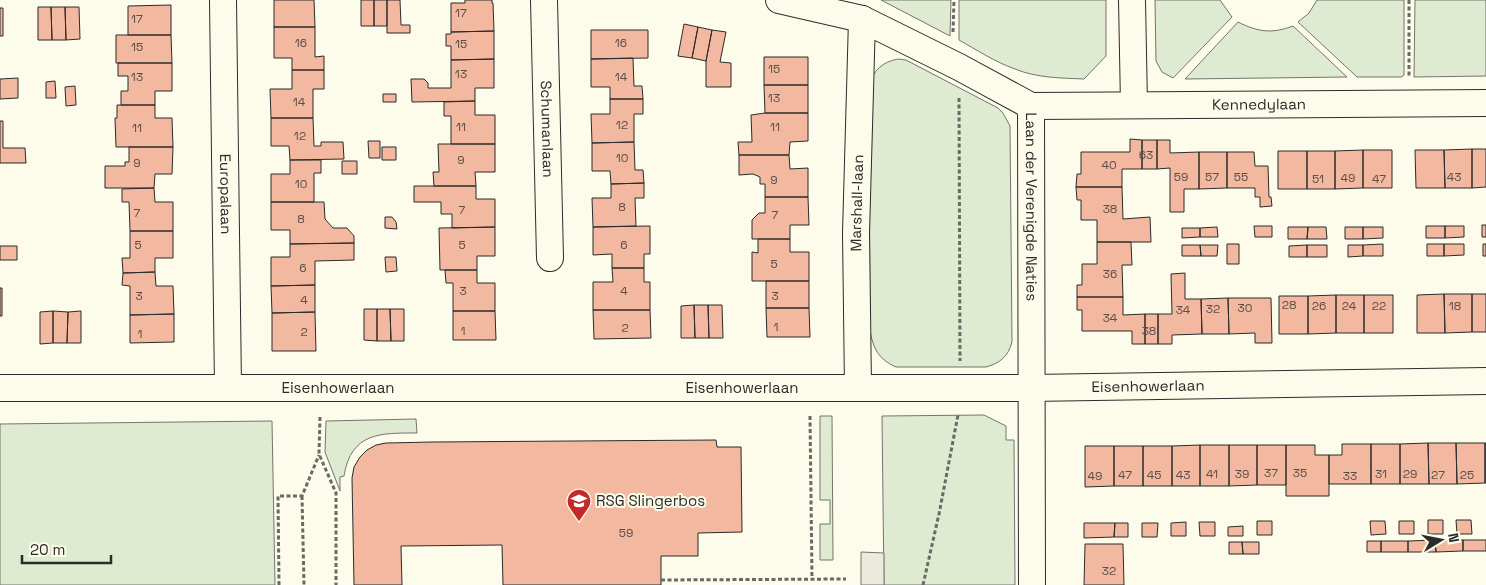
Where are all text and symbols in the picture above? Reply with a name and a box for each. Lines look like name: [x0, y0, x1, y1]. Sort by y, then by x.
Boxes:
house number: 17: [455, 5, 467, 21]
house number: 17: [131, 11, 143, 27]
house number: 16: [295, 35, 307, 51]
house number: 16: [615, 35, 627, 51]
house number: 15: [455, 36, 467, 52]
house number: 15: [131, 39, 143, 55]
house number: 15: [768, 61, 780, 77]
house number: 13: [455, 66, 467, 82]
house number: 13: [131, 69, 143, 85]
house number: 14: [615, 69, 628, 85]
street label: Schumanlaan: [537, 80, 558, 178]
house number: 13: [768, 90, 780, 106]
house number: 14: [293, 94, 306, 110]
street label: Kennedylaan: [1212, 94, 1306, 114]
street label: Laan der Verenigde Naties: [1022, 112, 1041, 301]
house number: 12: [616, 117, 628, 133]
house number: 11: [456, 119, 466, 135]
house number: 11: [770, 119, 780, 135]
house number: 11: [132, 120, 142, 136]
house number: 12: [294, 128, 306, 144]
house number: 63: [1139, 147, 1153, 163]
house number: 10: [616, 150, 628, 166]
house number: 9: [457, 152, 465, 168]
street label: Europalaan: [216, 153, 236, 234]
street label: Marshall-laan: [846, 154, 867, 252]
house number: 9: [133, 155, 141, 171]
house number: 40: [1101, 157, 1117, 173]
house number: 59: [1174, 169, 1188, 185]
house number: 57: [1205, 169, 1219, 185]
house number: 55: [1234, 169, 1248, 185]
house number: 43: [1447, 169, 1461, 185]
house number: 49: [1341, 170, 1355, 186]
house number: 51: [1312, 171, 1324, 187]
house number: 47: [1372, 171, 1386, 187]
house number: 9: [770, 172, 778, 188]
house number: 10: [295, 176, 307, 192]
house number: 8: [618, 199, 626, 215]
house number: 38: [1103, 201, 1117, 217]
house number: 7: [459, 202, 466, 218]
house number: 7: [134, 205, 141, 221]
house number: 7: [772, 207, 779, 223]
house number: 8: [297, 211, 305, 227]
house number: 5: [134, 237, 142, 253]
house number: 5: [458, 237, 466, 253]
house number: 6: [620, 237, 628, 253]
house number: 5: [770, 256, 778, 272]
house number: 6: [299, 260, 307, 276]
house number: 36: [1103, 266, 1117, 282]
house number: 3: [459, 283, 467, 299]
house number: 4: [620, 283, 628, 299]
house number: 3: [135, 288, 143, 304]
house number: 3: [771, 288, 779, 304]
house number: 4: [300, 292, 308, 308]
house number: 28: [1282, 297, 1296, 313]
house number: 26: [1312, 298, 1326, 314]
house number: 24: [1342, 298, 1357, 314]
house number: 22: [1372, 298, 1386, 314]
house number: 18: [1449, 298, 1461, 314]
house number: 30: [1238, 300, 1252, 316]
house number: 32: [1206, 301, 1220, 317]
house number: 34: [1176, 302, 1191, 318]
house number: 34: [1103, 310, 1118, 326]
house number: 1: [773, 319, 779, 335]
house number: 2: [621, 320, 629, 336]
house number: 1: [460, 323, 466, 339]
house number: 38: [1142, 323, 1156, 339]
house number: 2: [300, 324, 308, 340]
house number: 1: [137, 326, 143, 342]
street label: Eisenhowerlaan: [1091, 375, 1205, 396]
street label: Eisenhowerlaan: [281, 378, 395, 397]
street label: Eisenhowerlaan: [685, 378, 799, 397]
house number: 37: [1264, 465, 1278, 481]
house number: 35: [1293, 465, 1307, 481]
house number: 41: [1206, 466, 1218, 482]
house number: 39: [1235, 466, 1249, 482]
house number: 31: [1375, 466, 1387, 482]
house number: 29: [1403, 466, 1417, 482]
house number: 47: [1118, 467, 1132, 483]
house number: 45: [1147, 467, 1161, 483]
house number: 43: [1176, 467, 1190, 483]
house number: 27: [1431, 467, 1445, 483]
house number: 25: [1460, 467, 1474, 483]
house number: 49: [1088, 468, 1102, 484]
house number: 33: [1343, 468, 1357, 484]
school or university icon: RSG Slingerbos: [566, 488, 592, 522]
place label: RSG Slingerbos: [596, 491, 705, 510]
north arrow: [1416, 515, 1466, 565]
house number: 59: [619, 525, 633, 541]
scale bar: [22, 532, 111, 564]
text: N: [1444, 532, 1463, 544]
text: 20 m: [30, 540, 65, 559]
house number: 32: [1102, 563, 1116, 579]

